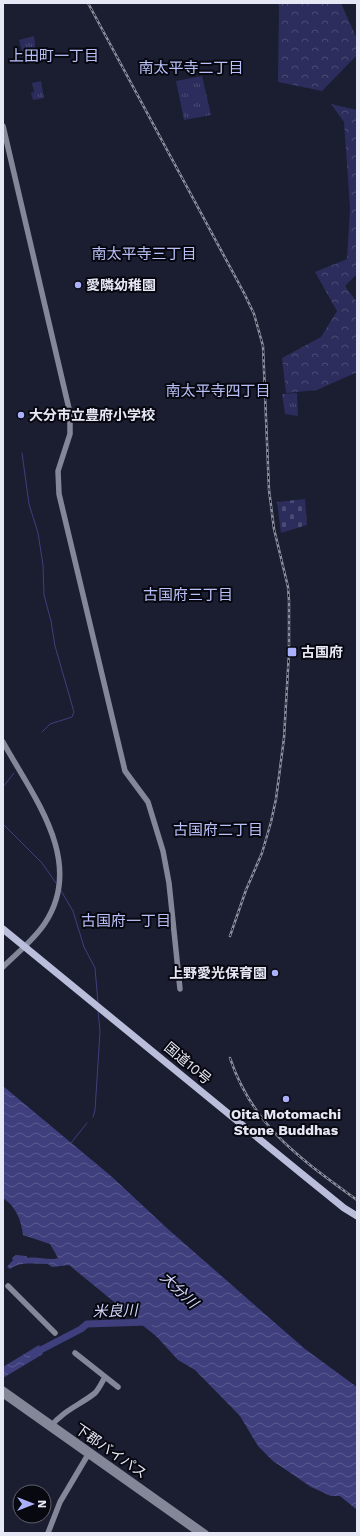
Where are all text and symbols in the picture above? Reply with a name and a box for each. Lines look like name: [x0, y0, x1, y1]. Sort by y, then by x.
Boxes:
district label: 上田町一丁目: [9, 47, 99, 65]
district label: 南太平寺二丁目: [138, 59, 244, 77]
district label: 南太平寺三丁目: [91, 245, 197, 263]
place label: 愛隣幼稚園: [86, 277, 156, 293]
marker: 愛隣幼稚園: [73, 280, 83, 290]
district label: 南太平寺四丁目: [165, 382, 271, 400]
place label: 大分市立豊府小学校: [29, 407, 155, 423]
marker: 大分市立豊府小学校: [16, 410, 26, 420]
district label: 古国府三丁目: [143, 586, 233, 604]
place label: 古国府: [301, 644, 343, 660]
marker: 古国府: [286, 646, 298, 658]
district label: 古国府二丁目: [173, 821, 263, 839]
district label: 古国府一丁目: [81, 912, 171, 930]
place label: 上野愛光保育園: [169, 965, 267, 981]
marker: 上野愛光保育園: [270, 968, 280, 978]
street label: 国道10号: [161, 1039, 215, 1087]
marker: Oita Motomachi Stone Buddhas: [281, 1094, 291, 1104]
place label: Oita Motomachi Stone Buddhas: [231, 1106, 341, 1138]
water label: 大分川: [156, 1268, 203, 1313]
water label: 米良川: [92, 1301, 140, 1321]
street label: 下郡バイパス: [72, 1420, 150, 1482]
north arrow: [12, 1484, 52, 1524]
text: N: [35, 1500, 48, 1508]

